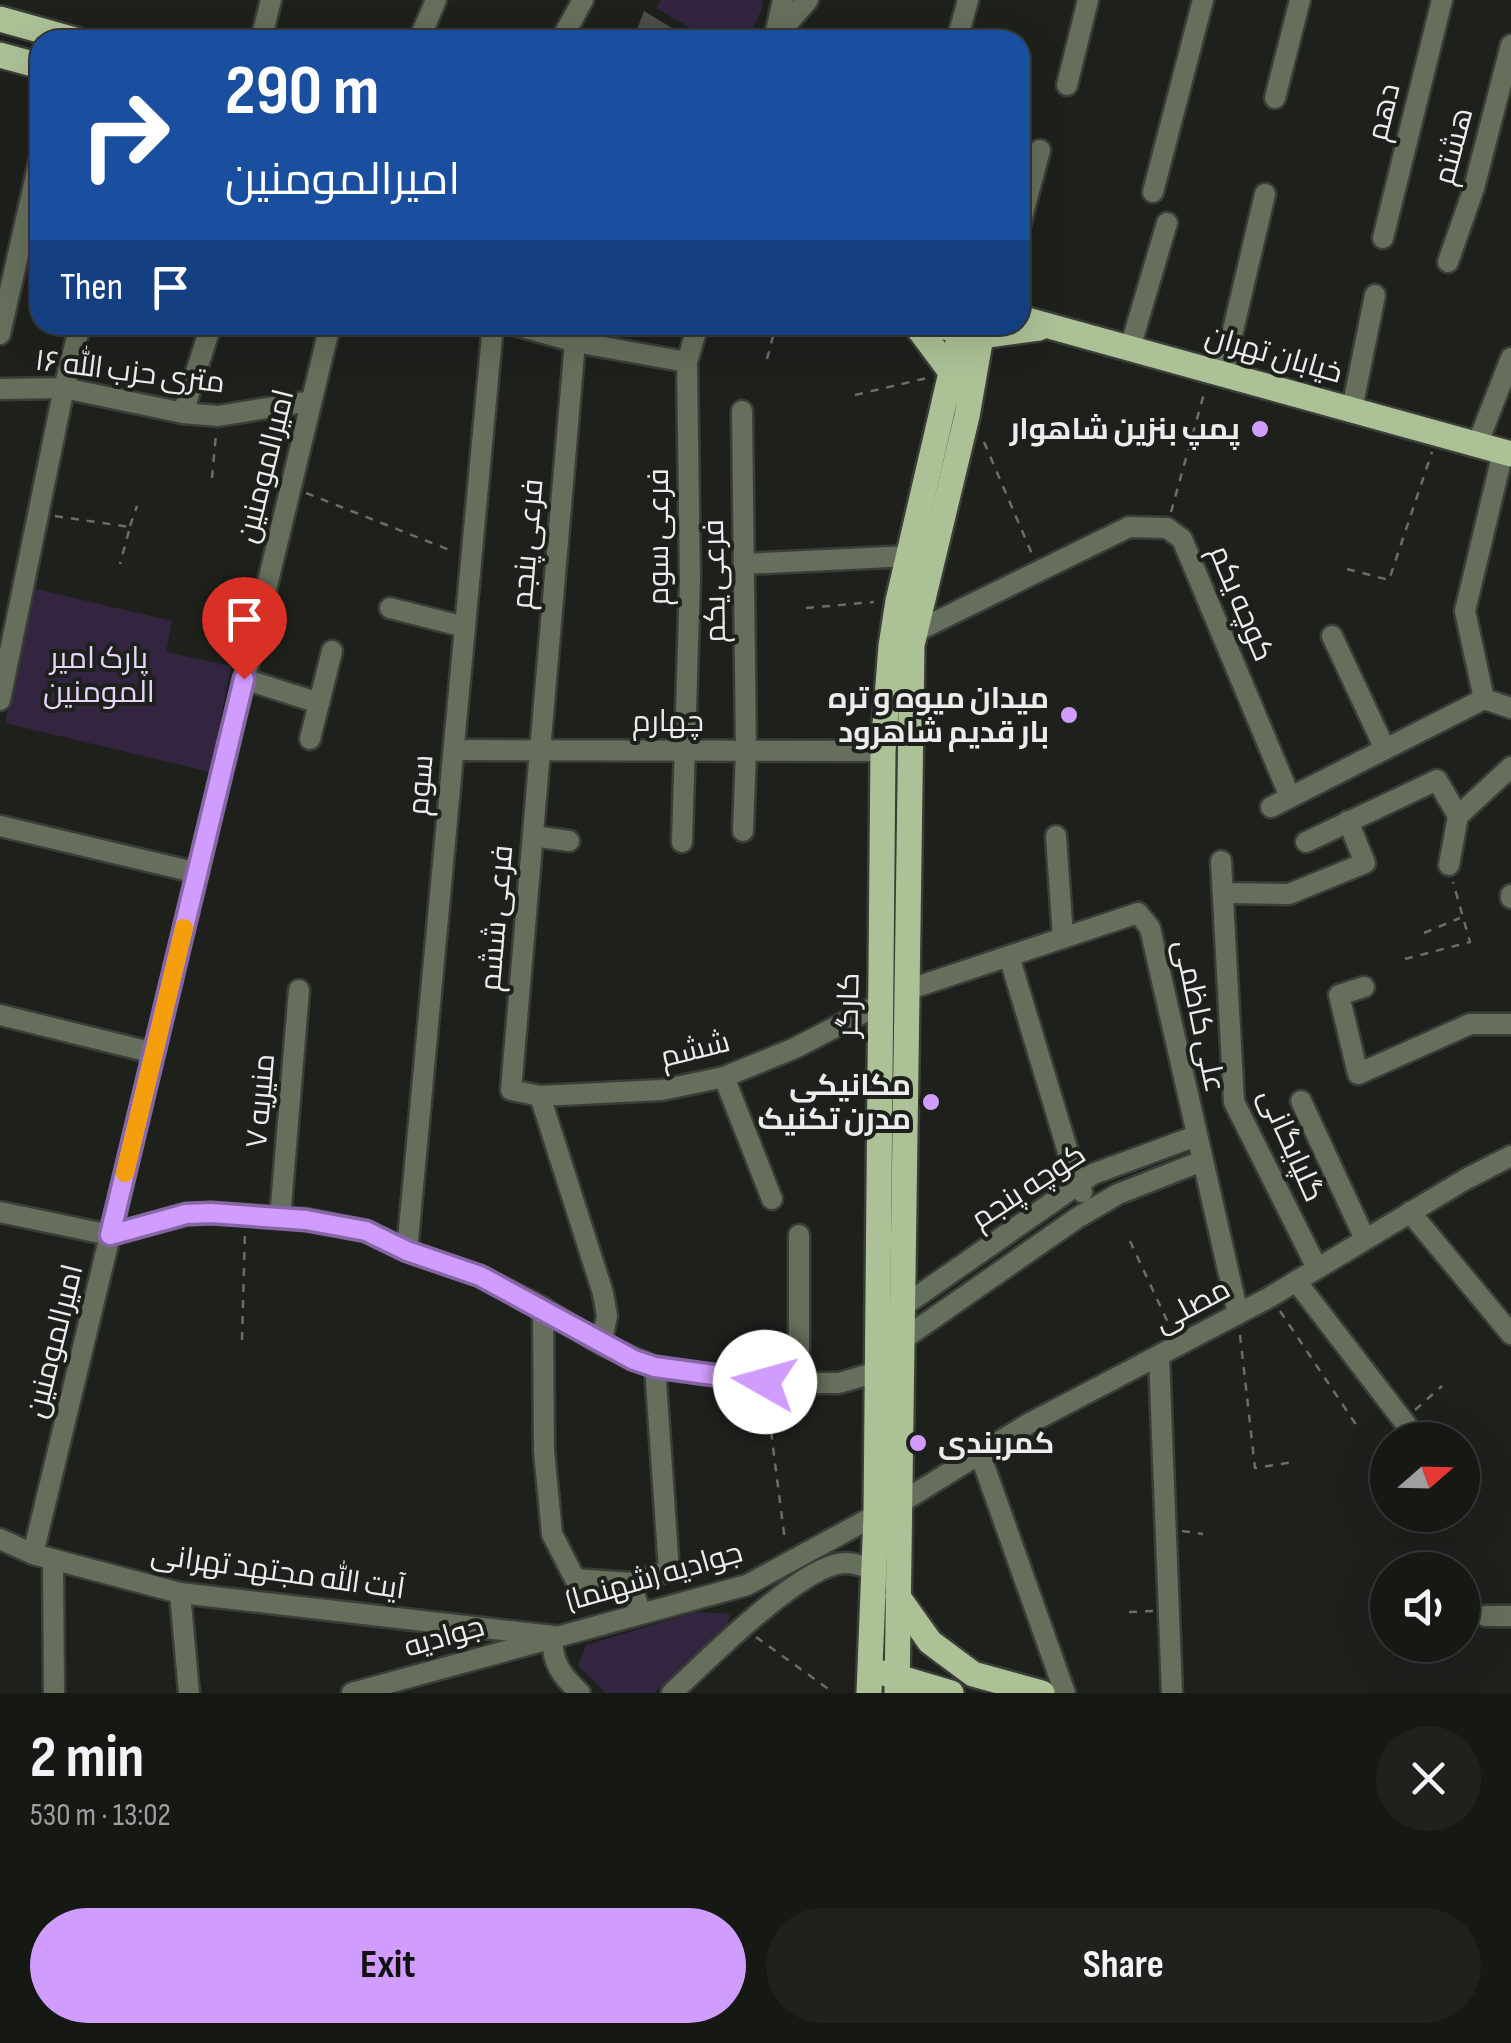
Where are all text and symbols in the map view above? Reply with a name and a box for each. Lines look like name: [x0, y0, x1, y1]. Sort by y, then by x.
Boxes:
text: 290 m: [225, 50, 380, 134]
icon: right: [60, 70, 190, 200]
street label: دهم: [1359, 80, 1409, 145]
street label: هشتم: [1426, 104, 1482, 189]
text: امیرالمومنین: [225, 153, 460, 208]
icon: arrive: [143, 260, 198, 315]
text: Then: [60, 265, 123, 310]
street label: خیابان تهران: [1201, 318, 1346, 392]
street label: ۱۶ متری حزب الله: [33, 340, 227, 401]
street label: امیرالمومنین: [230, 386, 302, 547]
place label: پمپ بنزین شاهوار: [1009, 412, 1240, 450]
marker: پمپ بنزین شاهوار: [1249, 418, 1271, 440]
street label: فرعی سوم: [641, 468, 678, 606]
street label: فرعی پنجم: [504, 477, 553, 611]
street label: فرعی یکم: [696, 519, 735, 643]
street label: کوچه یکم: [1200, 540, 1282, 667]
pin: [202, 577, 287, 680]
icon: arrive: [217, 592, 272, 647]
park label: پارک امیر المومنین: [43, 641, 155, 711]
place label: میدان میوه و تره بار قدیم شاهرود: [828, 681, 1049, 752]
street label: چهارم: [632, 704, 704, 741]
marker: میدان میوه و تره بار قدیم شاهرود: [1058, 704, 1080, 726]
street label: سوم: [400, 753, 443, 817]
street label: فرعی ششم: [473, 843, 522, 993]
street label: علی کاظمی: [1165, 937, 1233, 1096]
street label: کارگر: [830, 972, 868, 1040]
street label: ششم: [657, 1024, 734, 1077]
street label: منیریه ۷: [239, 1052, 283, 1150]
place label: مکانیکی مدرن تکنیک: [758, 1068, 911, 1138]
street label: گلپایگانی: [1250, 1083, 1332, 1207]
marker: مکانیکی مدرن تکنیک: [920, 1091, 942, 1113]
street label: کوچه پنجم: [964, 1136, 1093, 1238]
street label: امیرالمومنین: [19, 1261, 91, 1422]
street label: مصلی: [1148, 1271, 1236, 1341]
position arrow: [713, 1330, 817, 1434]
north arrow: [1370, 1422, 1480, 1532]
map controls: [1370, 1422, 1480, 1662]
place label: کمربندی: [938, 1426, 1054, 1462]
marker: کمربندی: [907, 1432, 929, 1454]
street label: آیت الله مجتهد تهرانی: [149, 1533, 408, 1608]
street label: جوادیه (شهنما): [562, 1535, 747, 1619]
button: sound: [1370, 1552, 1480, 1662]
street label: جوادیه: [400, 1608, 489, 1666]
text: 2 min: [30, 1722, 144, 1794]
button: close: [1376, 1726, 1481, 1831]
text: 530 m · 13:02: [30, 1796, 171, 1835]
button: Exit: [30, 1908, 746, 2023]
button: Share: [766, 1908, 1481, 2023]

